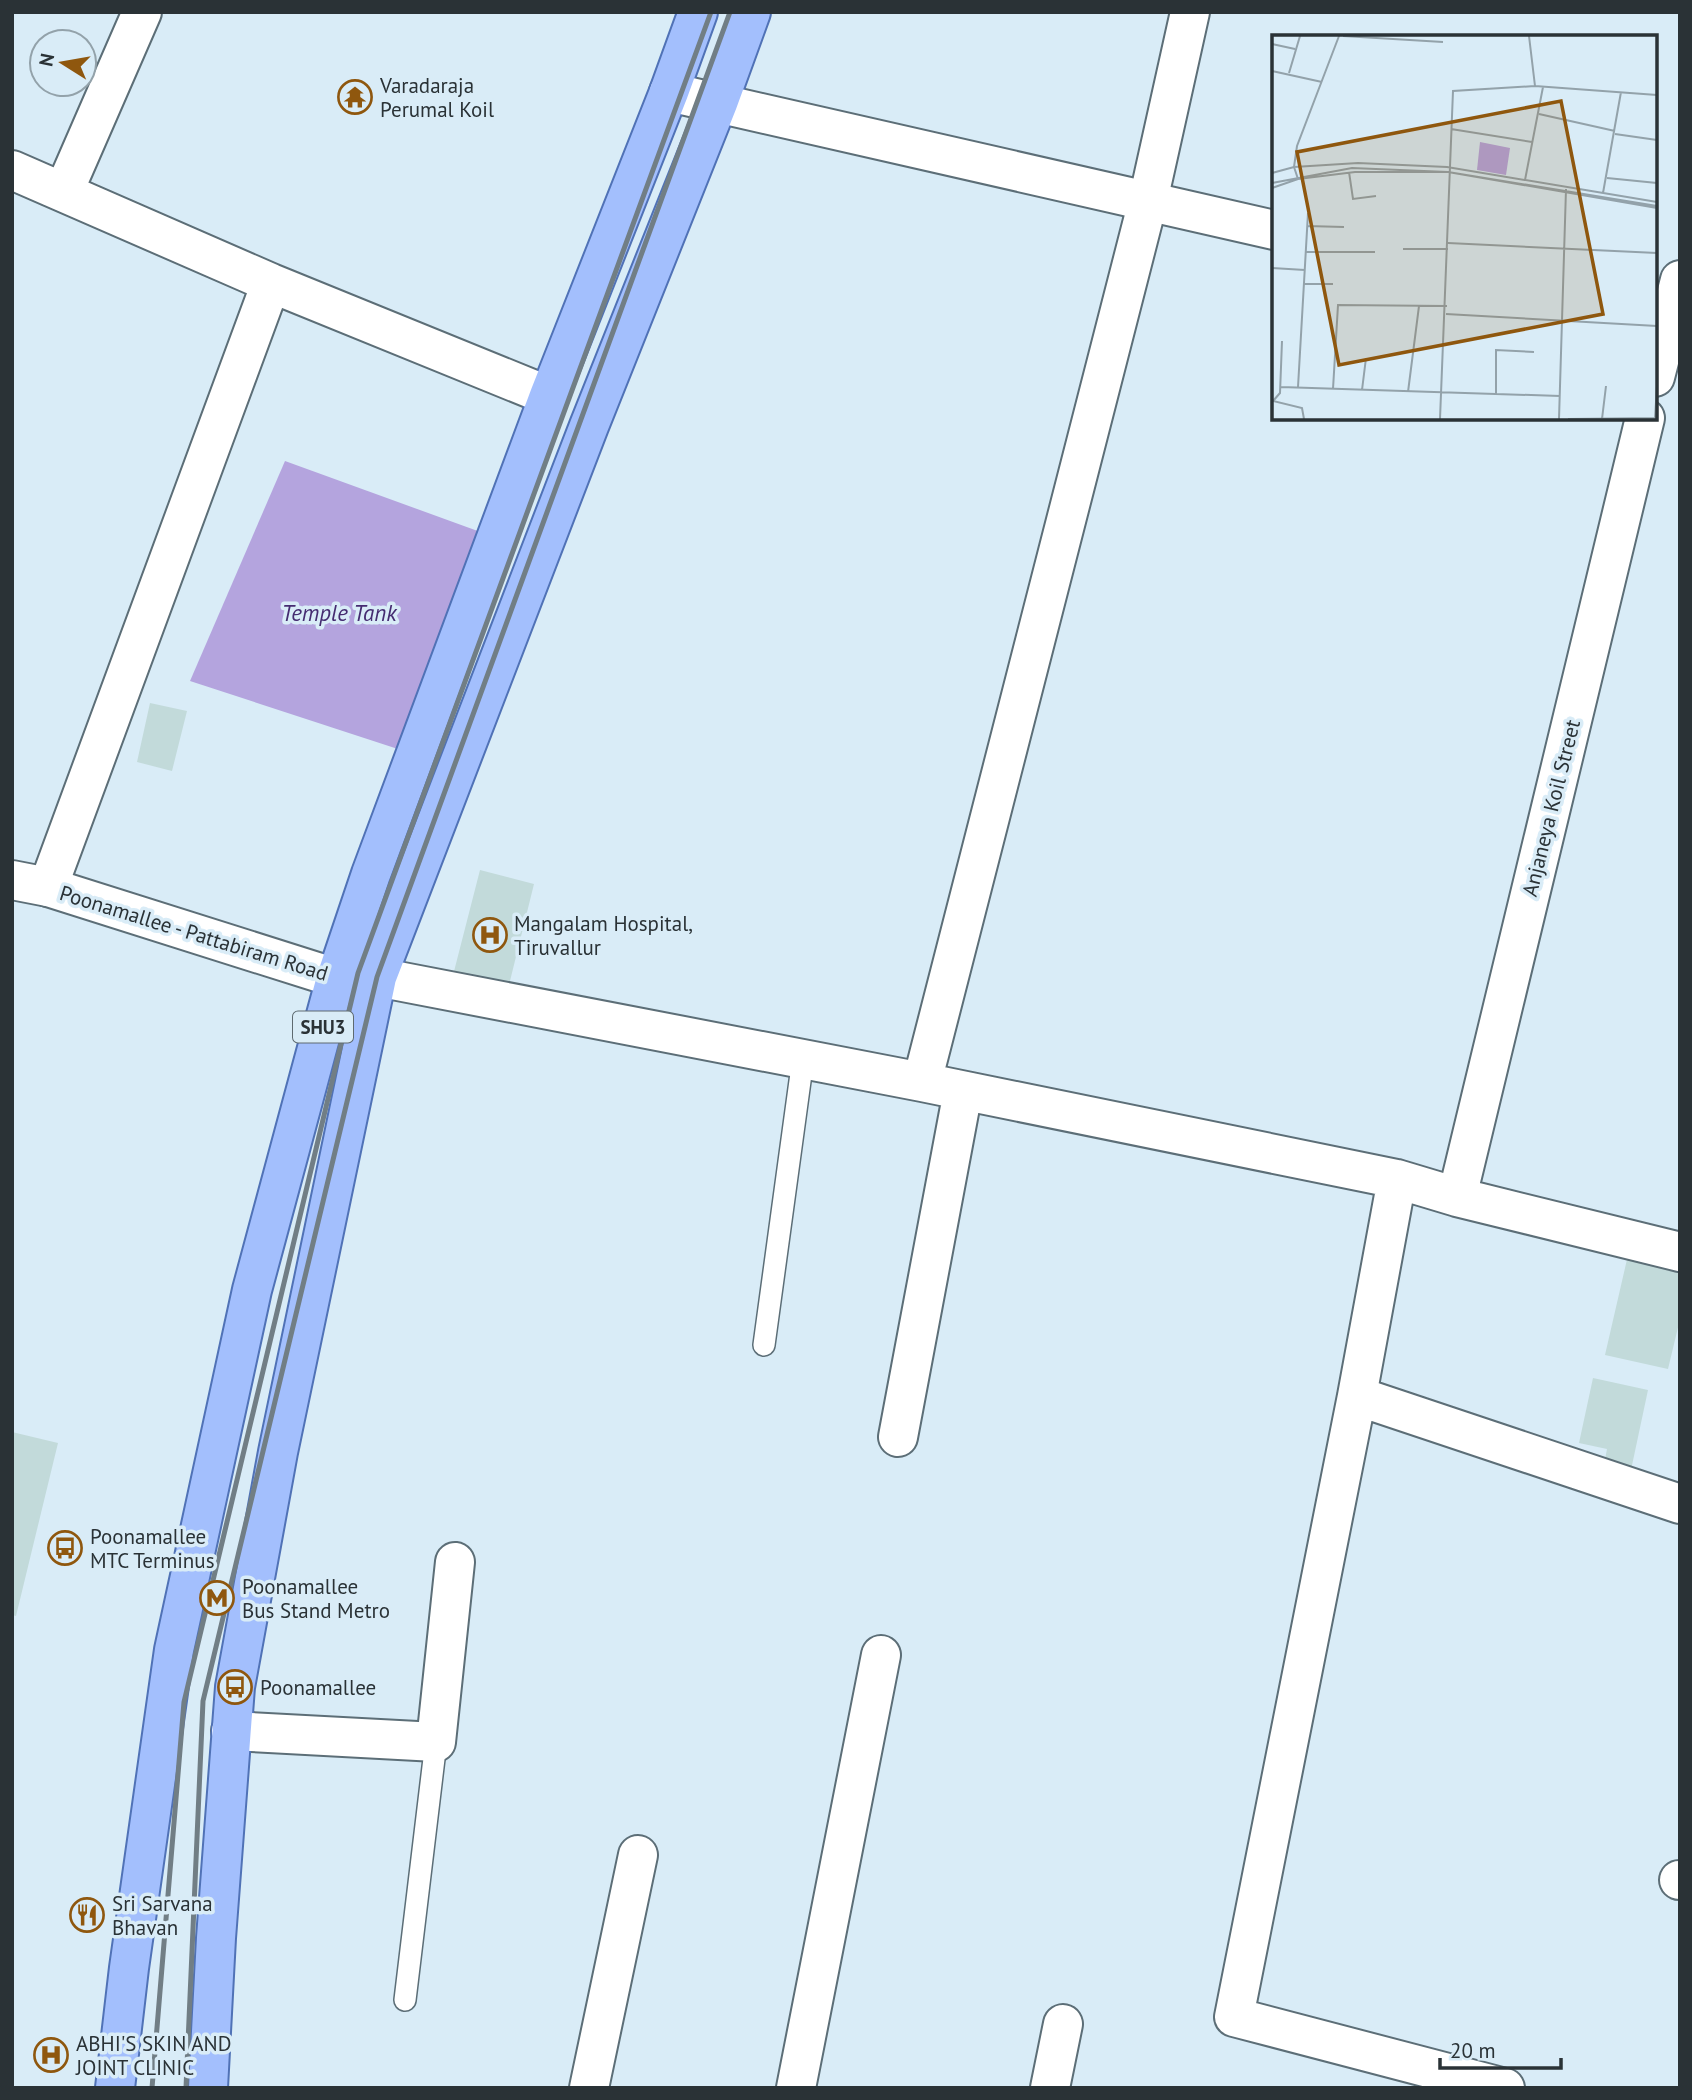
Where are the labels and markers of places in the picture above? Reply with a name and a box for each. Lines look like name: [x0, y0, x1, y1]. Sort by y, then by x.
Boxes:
place label: Varadaraja Perumal Koil: [379, 72, 494, 123]
temple icon: Varadaraja Perumal Koil: [336, 78, 374, 116]
place label: Mangalam Hospital, Tiruvallur: [514, 910, 693, 961]
hospital icon: Mangalam Hospital, Tiruvallur: [471, 916, 509, 954]
place label: Poonamallee MTC Terminus: [90, 1523, 214, 1574]
bus stop icon: Poonamallee MTC Terminus: [46, 1529, 84, 1567]
place label: Poonamallee Bus Stand Metro: [242, 1573, 390, 1624]
metro station icon: Poonamallee Bus Stand Metro: [198, 1579, 236, 1617]
bus stop icon: Poonamallee: [216, 1668, 254, 1706]
place label: Poonamallee: [260, 1674, 376, 1701]
place label: Sri Sarvana Bhavan: [112, 1890, 213, 1941]
restaurant icon: Sri Sarvana Bhavan: [68, 1896, 106, 1934]
place label: ABHI'S SKIN AND JOINT CLINIC: [75, 2030, 231, 2081]
hospital icon: ABHI'S SKIN AND JOINT CLINIC: [32, 2036, 70, 2074]

